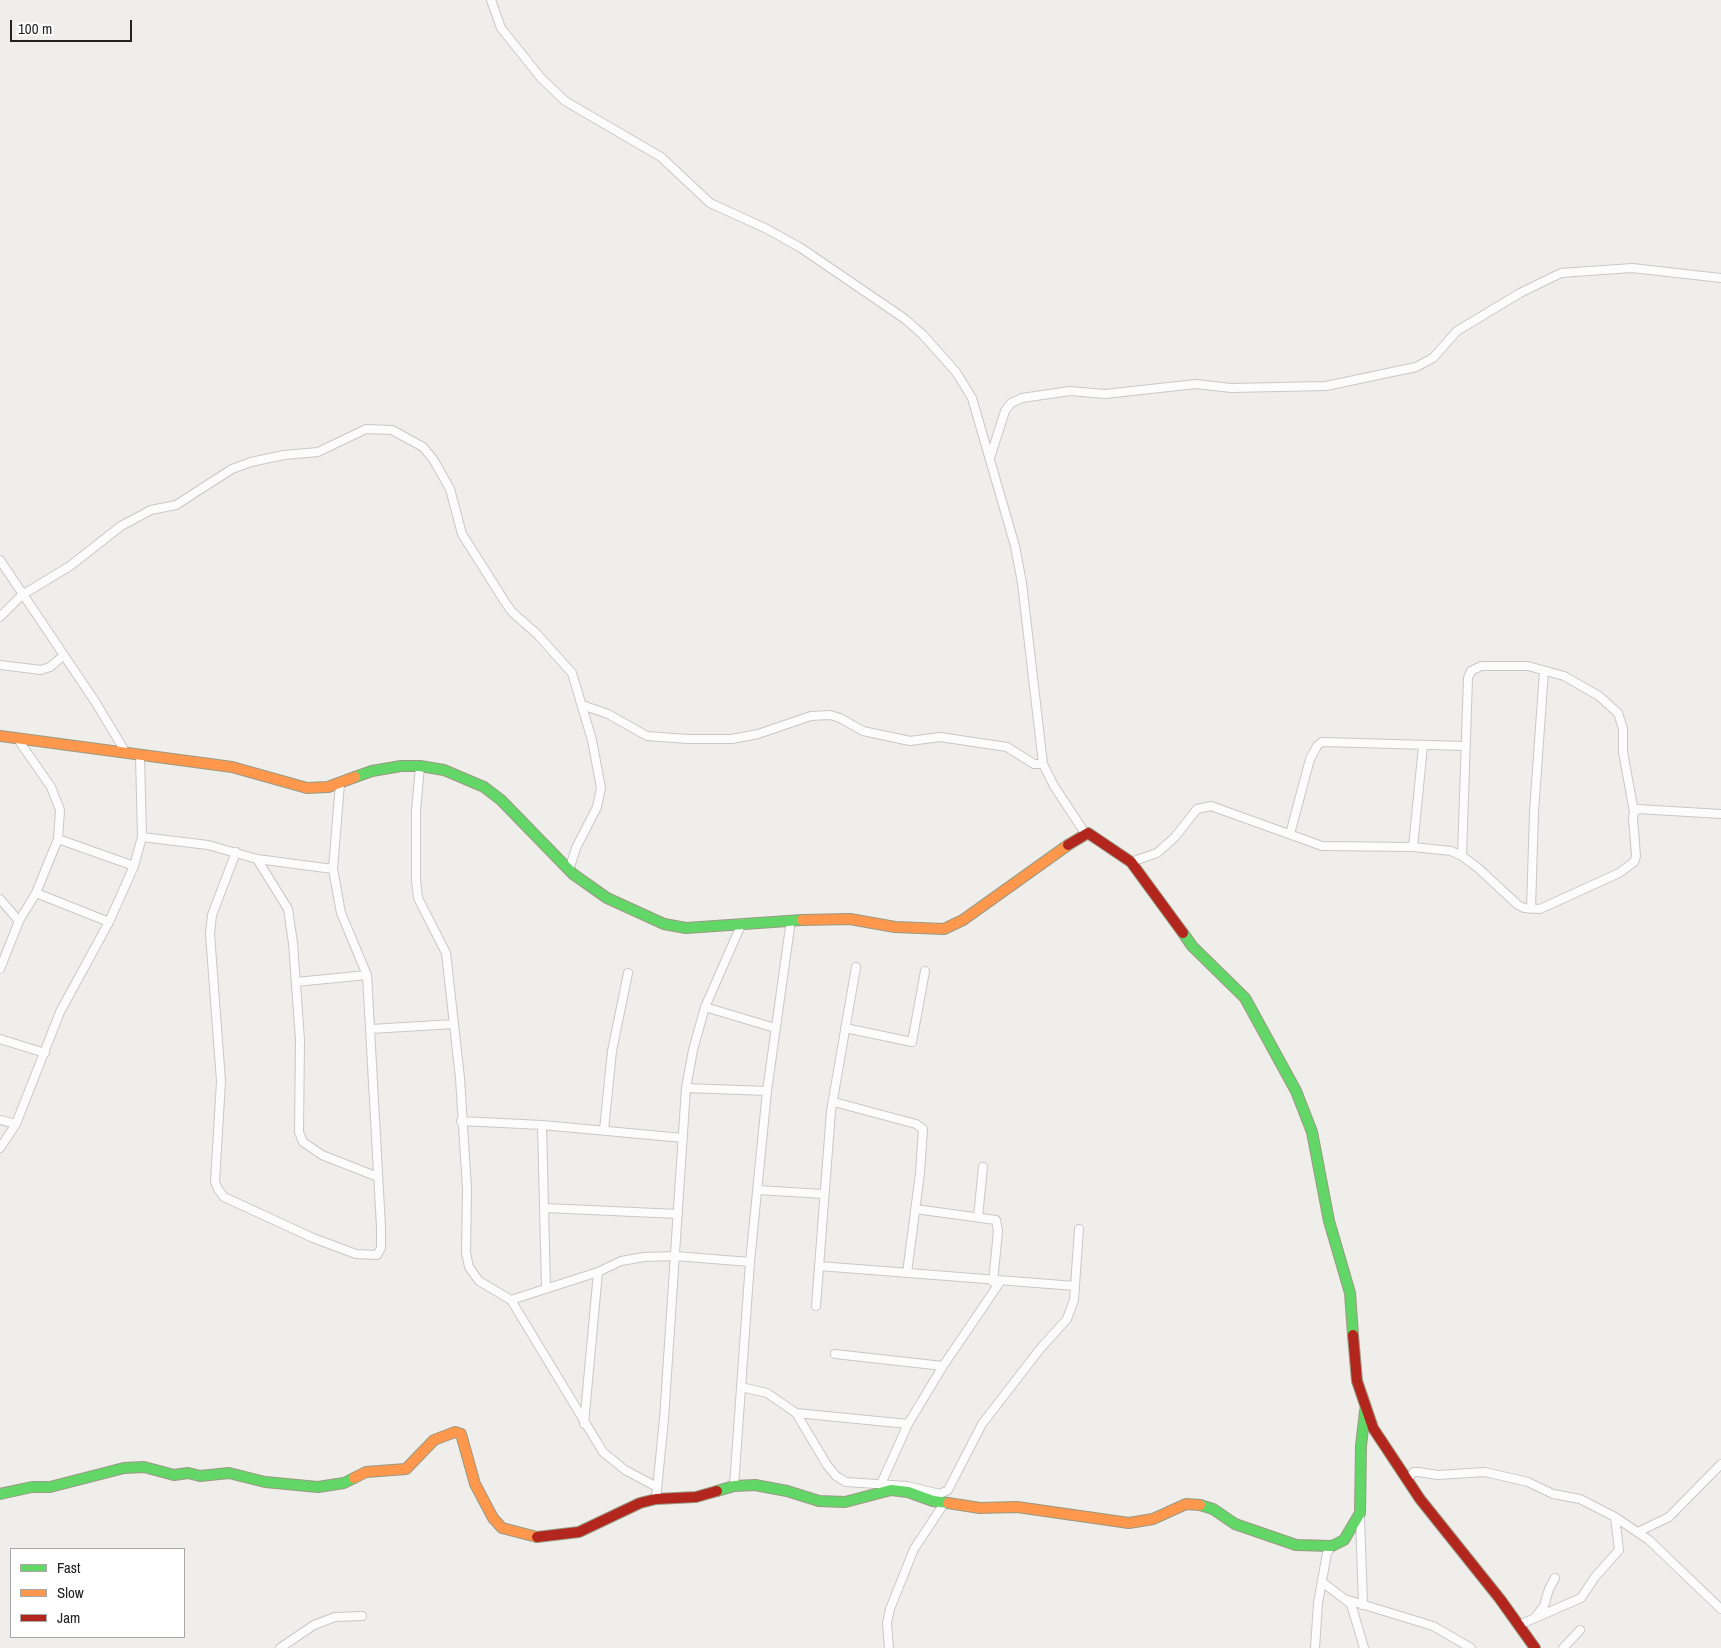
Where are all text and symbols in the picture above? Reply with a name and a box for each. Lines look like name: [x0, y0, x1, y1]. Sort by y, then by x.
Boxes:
scale bar: [12, 10, 135, 42]
text: 100 m: [18, 18, 52, 39]
legend: [10, 1548, 185, 1638]
text: Fast: [57, 1557, 80, 1578]
text: Slow: [57, 1582, 84, 1603]
text: Jam: [57, 1607, 80, 1628]

